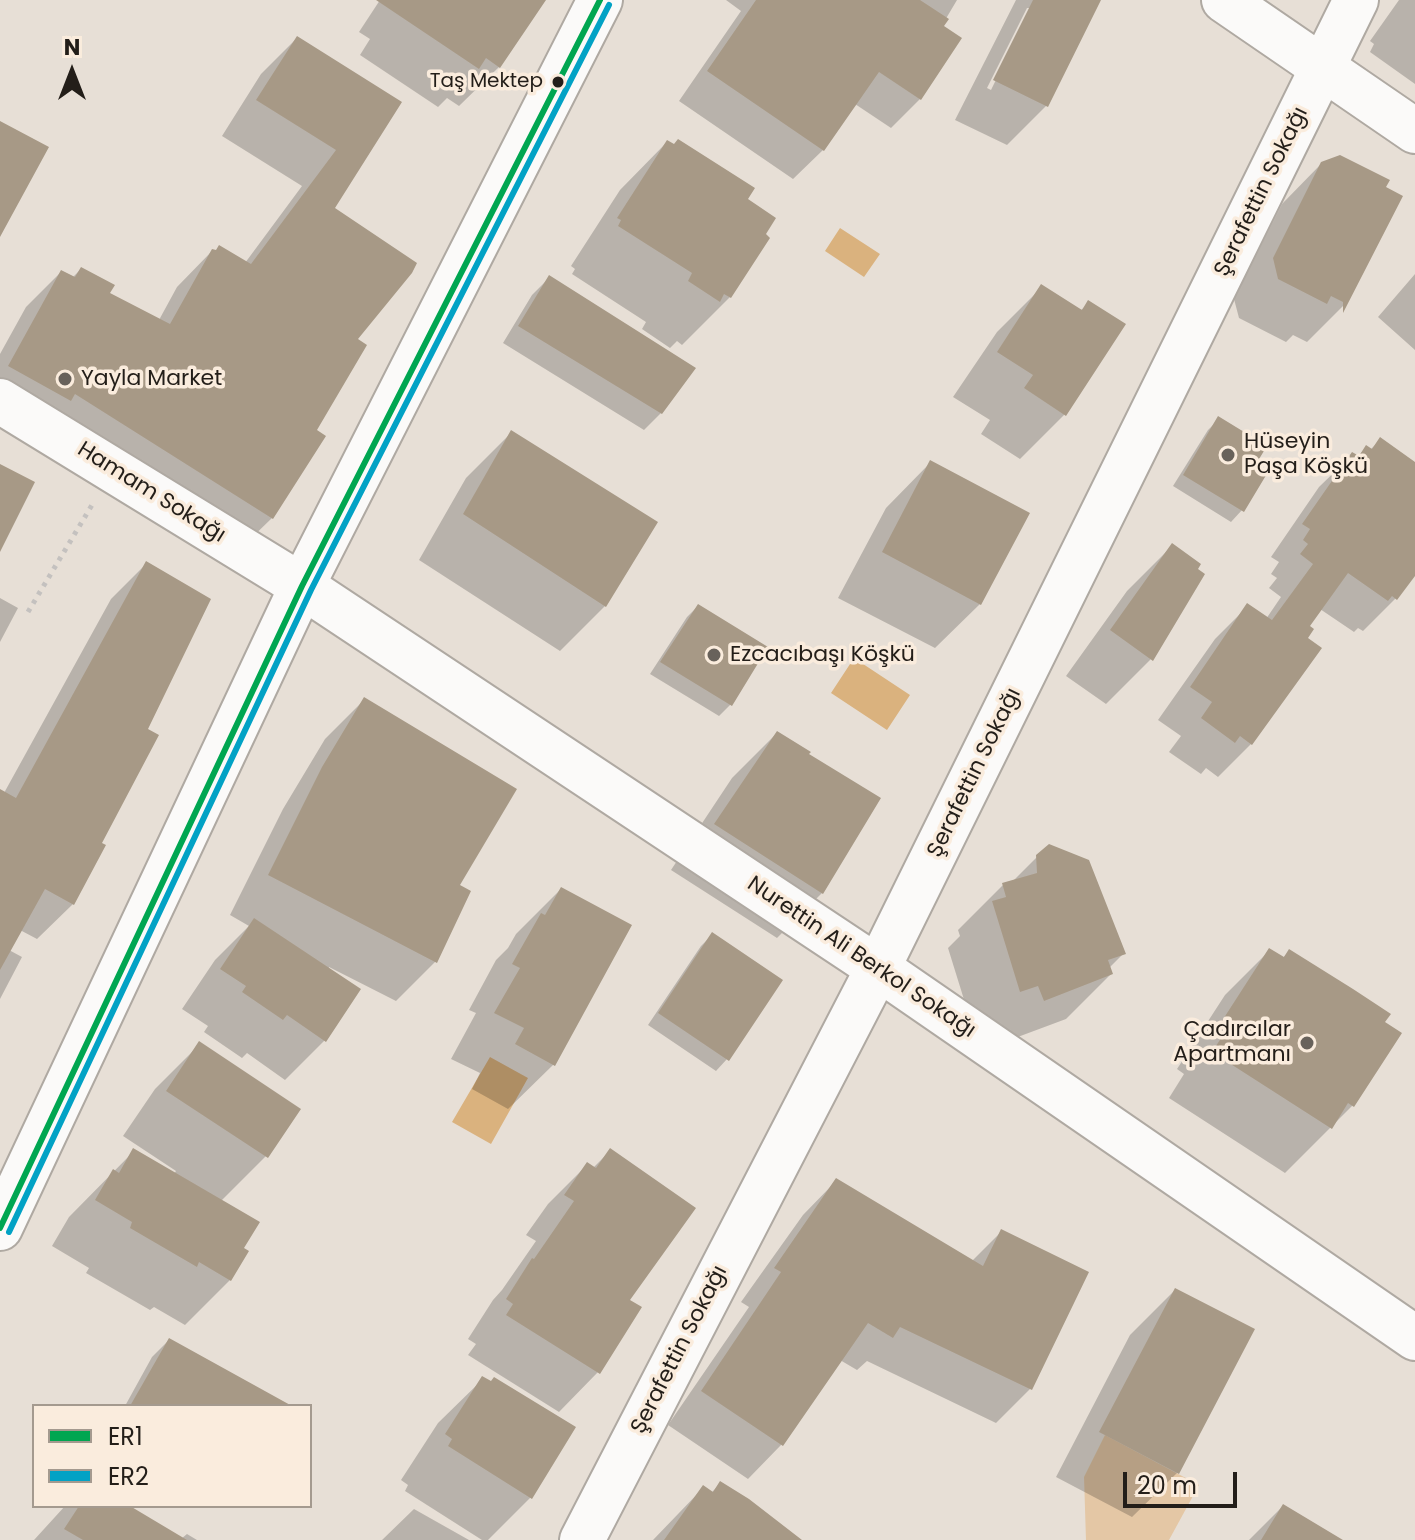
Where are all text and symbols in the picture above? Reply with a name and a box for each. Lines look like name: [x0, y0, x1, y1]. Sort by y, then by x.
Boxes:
north arrow: [32, 32, 112, 112]
text: N: [64, 32, 80, 63]
place label: Taş Mektep: [430, 70, 543, 94]
marker: Taş Mektep: [550, 74, 566, 90]
street label: Şerafettin Sokağı: [1210, 103, 1314, 281]
place label: Yayla Market: [81, 366, 222, 392]
marker: Yayla Market: [56, 370, 74, 388]
place label: Hüseyin Paşa Köşkü: [1244, 429, 1368, 480]
street label: Hamam Sokağı: [72, 437, 230, 549]
marker: Hüseyin Paşa Köşkü: [1219, 446, 1237, 464]
place label: Ezcacıbaşı Köşkü: [730, 642, 915, 668]
marker: Ezcacıbaşı Köşkü: [705, 646, 723, 664]
street label: Şerafettin Sokağı: [923, 684, 1027, 862]
street label: Nurettin Ali Berkol Sokağı: [742, 872, 980, 1044]
place label: Çadırcılar Apartmanı: [1173, 1017, 1291, 1068]
marker: Çadırcılar Apartmanı: [1298, 1034, 1316, 1052]
street label: Şerafettin Sokağı: [626, 1261, 734, 1439]
legend: [32, 1404, 312, 1508]
text: ER1: [108, 1420, 143, 1453]
scale bar: [1127, 1456, 1241, 1506]
text: ER2: [108, 1460, 149, 1493]
text: 20 m: [1137, 1469, 1197, 1502]

